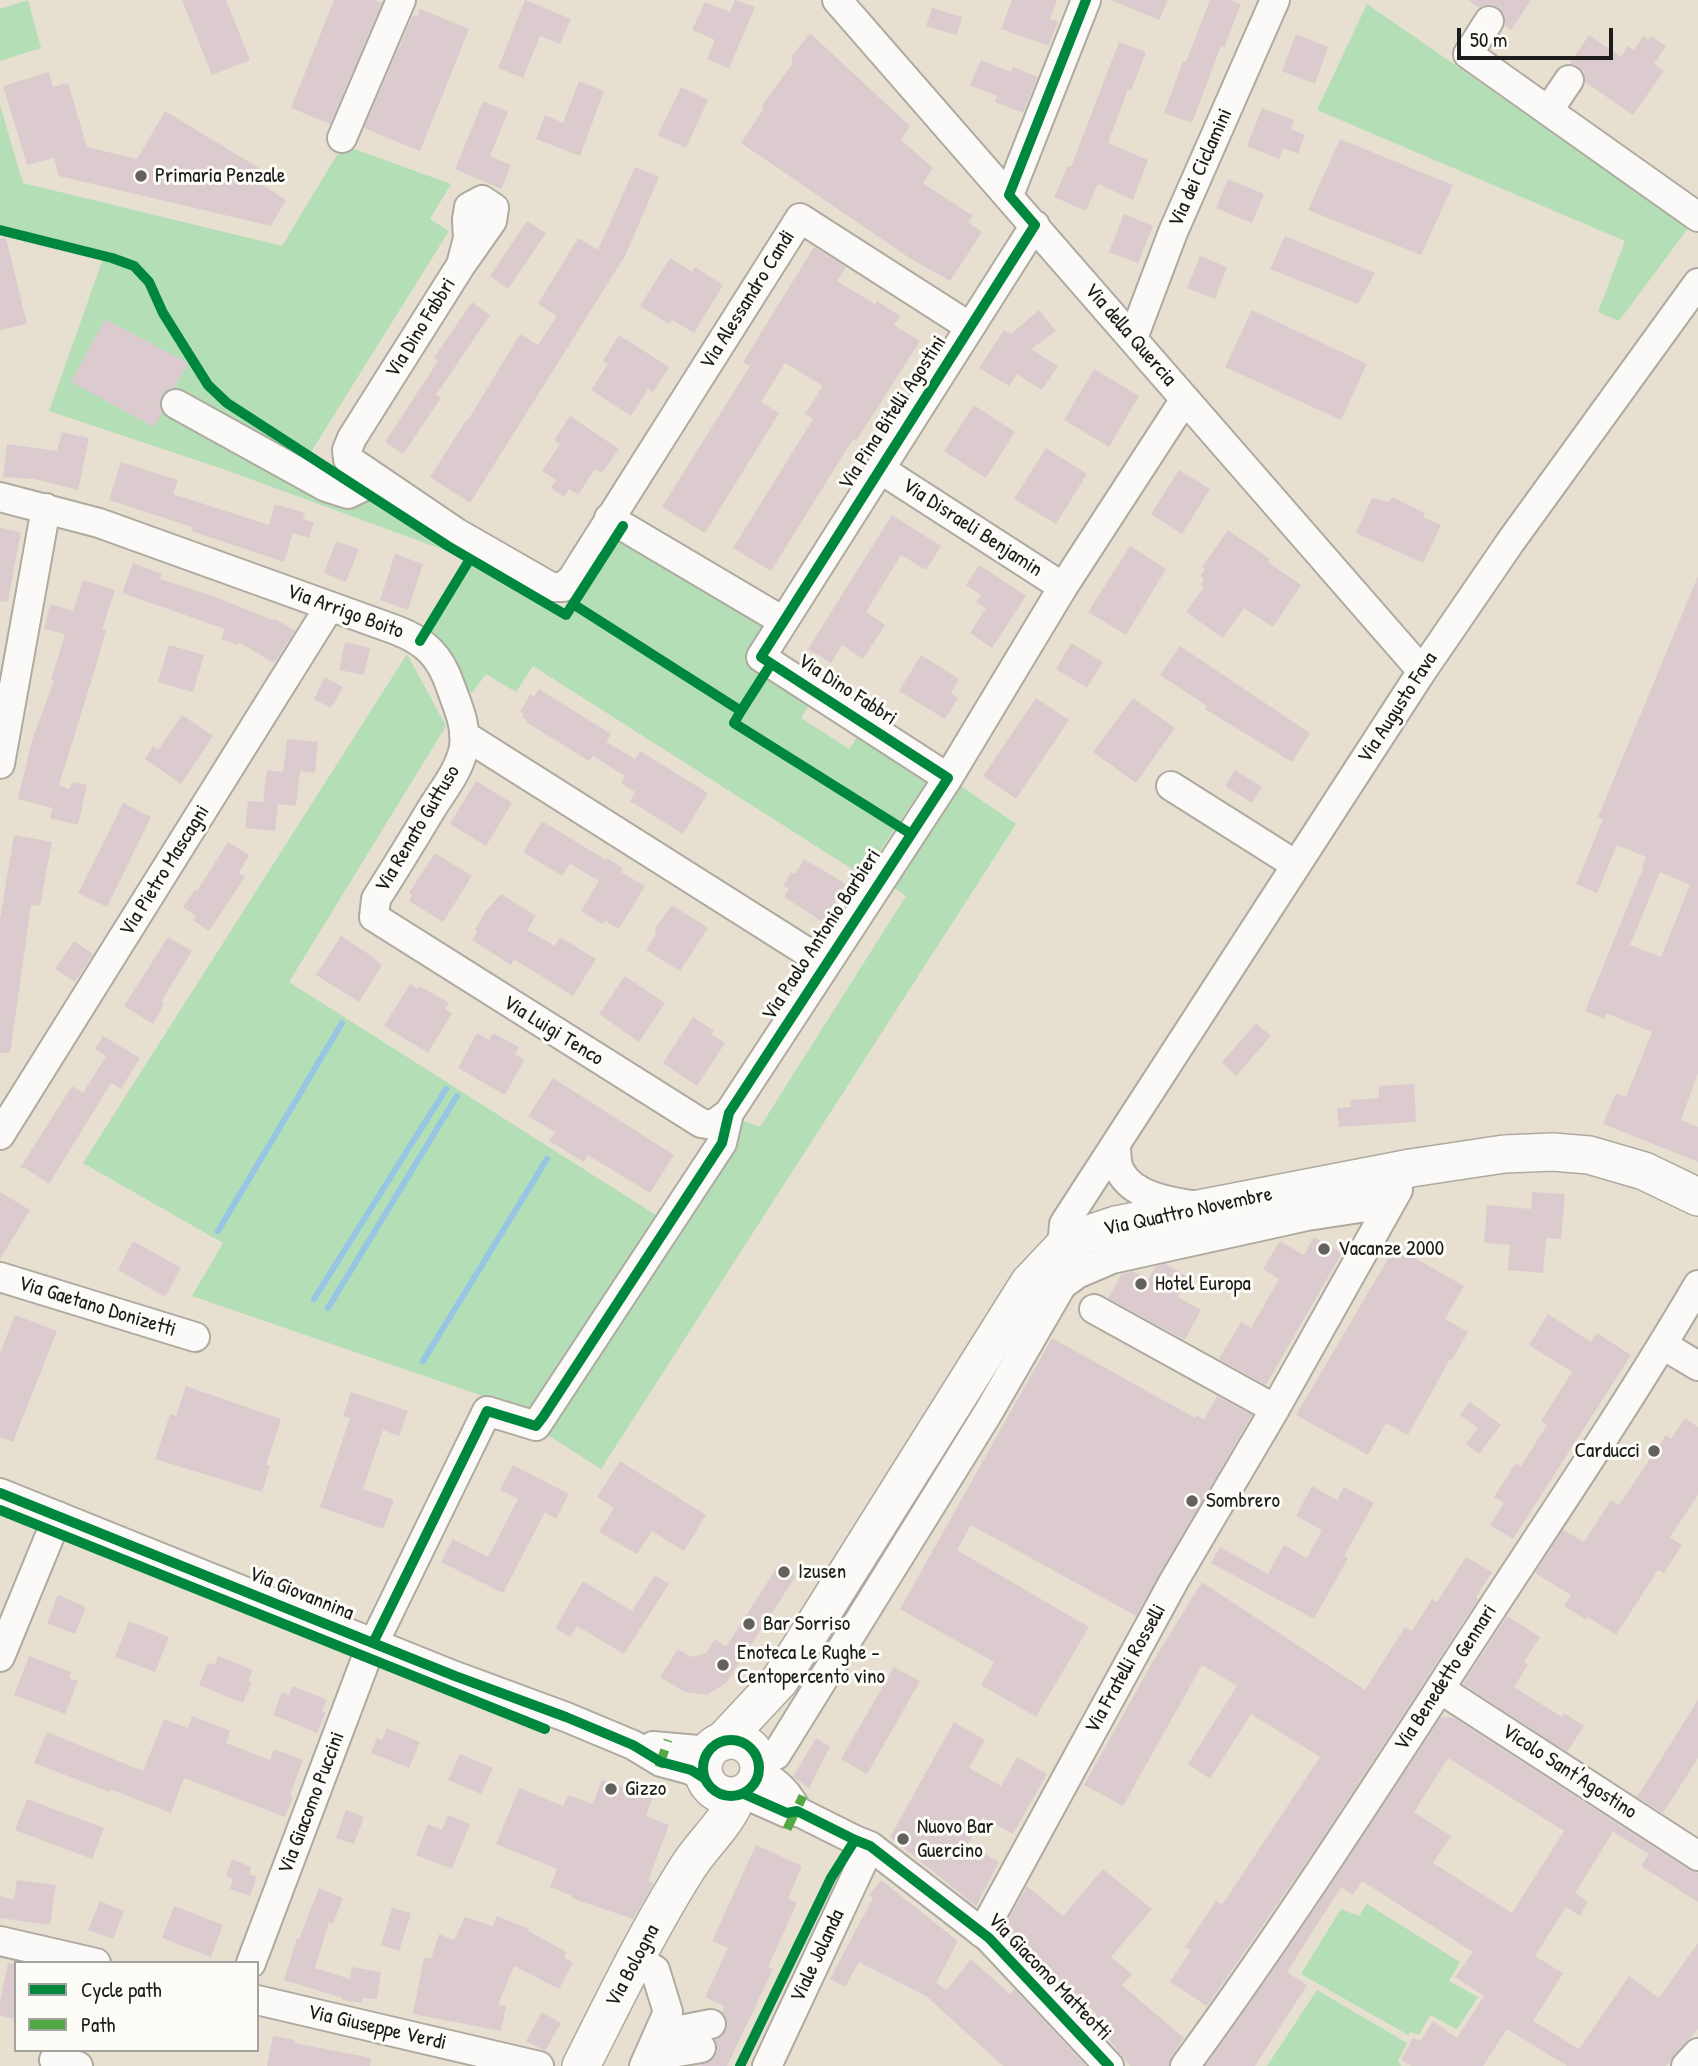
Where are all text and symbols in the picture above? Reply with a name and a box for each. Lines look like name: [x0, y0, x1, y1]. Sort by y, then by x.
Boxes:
scale bar: [1460, 14, 1616, 58]
text: 50 m: [1470, 25, 1507, 54]
street label: Via dei Ciclamini: [1164, 105, 1238, 231]
place label: Primaria Penzale: [155, 163, 285, 189]
marker: Primaria Penzale: [133, 168, 149, 184]
street label: Via Alessandro Candi: [695, 226, 801, 374]
street label: Via Dino Fabbri: [380, 273, 462, 383]
street label: Via della Quercia: [1079, 278, 1181, 392]
street label: Via Pina Bitelli Agostini: [834, 331, 952, 495]
street label: Via Disraeli Benjamin: [897, 473, 1047, 583]
street label: Via Arrigo Boito: [283, 579, 407, 645]
street label: Via Augusto Fava: [1353, 648, 1443, 768]
street label: Via Dino Fabbri: [793, 649, 901, 731]
street label: Via Renato Guttuso: [370, 761, 466, 897]
street label: Via Pietro Mascagni: [115, 801, 215, 941]
street label: Via Paolo Antonio Barbieri: [757, 844, 887, 1026]
street label: Via Luigi Tenco: [498, 990, 608, 1072]
street label: Via Quattro Novembre: [1101, 1182, 1275, 1242]
place label: Vacanze 2000: [1338, 1236, 1444, 1262]
marker: Vacanze 2000: [1316, 1241, 1332, 1257]
street label: Via Gaetano Donizetti: [15, 1271, 179, 1343]
place label: Hotel Europa: [1155, 1271, 1251, 1297]
marker: Hotel Europa: [1133, 1276, 1149, 1292]
place label: Carducci: [1575, 1438, 1640, 1464]
marker: Carducci: [1646, 1443, 1662, 1459]
place label: Sombrero: [1206, 1488, 1280, 1514]
marker: Sombrero: [1184, 1493, 1200, 1509]
place label: Izusen: [798, 1559, 846, 1585]
street label: Via Giovannina: [245, 1562, 357, 1626]
marker: Izusen: [776, 1564, 792, 1580]
street label: Via Fratelli Rosselli: [1080, 1600, 1172, 1738]
street label: Via Benedetto Gennari: [1389, 1600, 1503, 1756]
place label: Bar Sorriso: [763, 1611, 850, 1637]
marker: Bar Sorriso: [741, 1616, 757, 1632]
place label: Enoteca Le Rughe - Centopercento vino: [737, 1640, 885, 1690]
marker: Enoteca Le Rughe - Centopercento vino: [715, 1657, 731, 1673]
street label: Vicolo Sant'Agostino: [1497, 1719, 1641, 1825]
street label: Via Giacomo Puccini: [273, 1728, 351, 1878]
place label: Gizzo: [625, 1776, 666, 1802]
marker: Gizzo: [603, 1781, 619, 1797]
place label: Nuovo Bar Guercino: [917, 1814, 994, 1864]
marker: Nuovo Bar Guercino: [895, 1831, 911, 1847]
street label: Viale Jolanda: [786, 1906, 850, 2006]
street label: Via Giacomo Matteotti: [982, 1908, 1116, 2046]
street label: Via Bologna: [601, 1920, 665, 2012]
legend: [14, 1961, 259, 2052]
text: Cycle path: [81, 1975, 162, 2004]
street label: Via Giuseppe Verdi: [305, 2000, 449, 2056]
text: Path: [81, 2010, 115, 2039]

